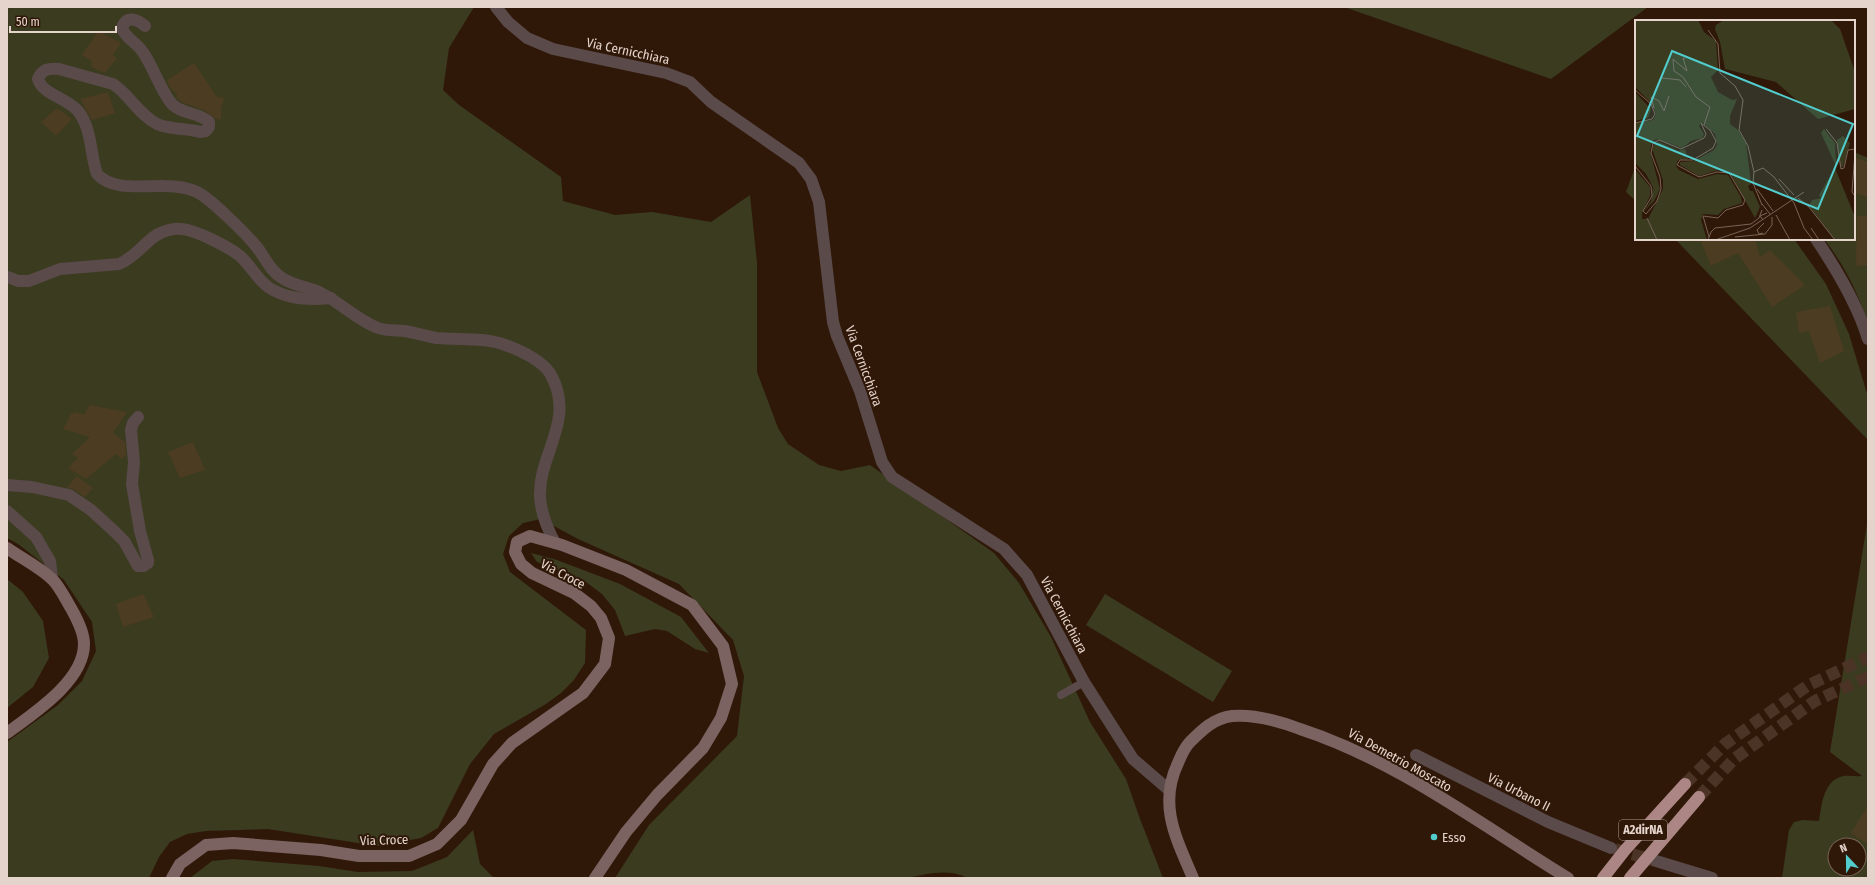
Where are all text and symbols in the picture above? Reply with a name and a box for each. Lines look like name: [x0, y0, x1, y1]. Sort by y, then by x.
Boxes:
scale bar: [10, 8, 116, 34]
text: 50 m: [16, 15, 40, 29]
inset map: [1635, 20, 1855, 240]
street label: Via Cernicchiara: [585, 35, 671, 67]
street label: Via Cernicchiara: [842, 324, 886, 408]
street label: Via Croce: [538, 556, 588, 592]
street label: Via Cernicchiara: [1038, 574, 1090, 656]
street label: Via Demetrio Moscato: [1346, 725, 1455, 795]
street label: Via Urbano II: [1485, 770, 1553, 814]
road number: A2dirNA: [1619, 820, 1667, 840]
place label: Esso: [1442, 830, 1466, 845]
street label: Via Croce: [360, 832, 408, 848]
marker: Esso: [1429, 832, 1439, 842]
north arrow: [1827, 837, 1867, 877]
text: N: [1838, 841, 1849, 855]

